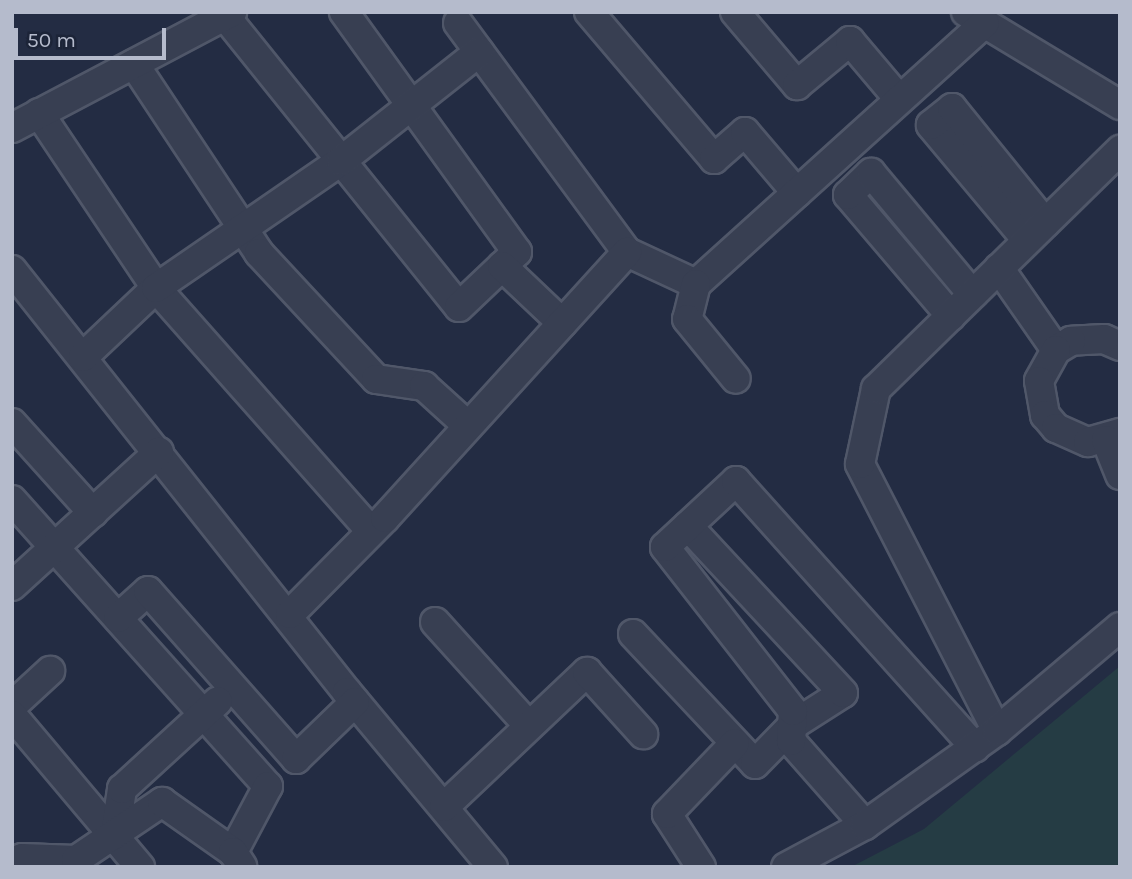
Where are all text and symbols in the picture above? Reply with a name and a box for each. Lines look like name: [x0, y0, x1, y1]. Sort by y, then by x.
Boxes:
scale bar: [18, 14, 170, 58]
text: 50 m: [27, 28, 76, 52]

